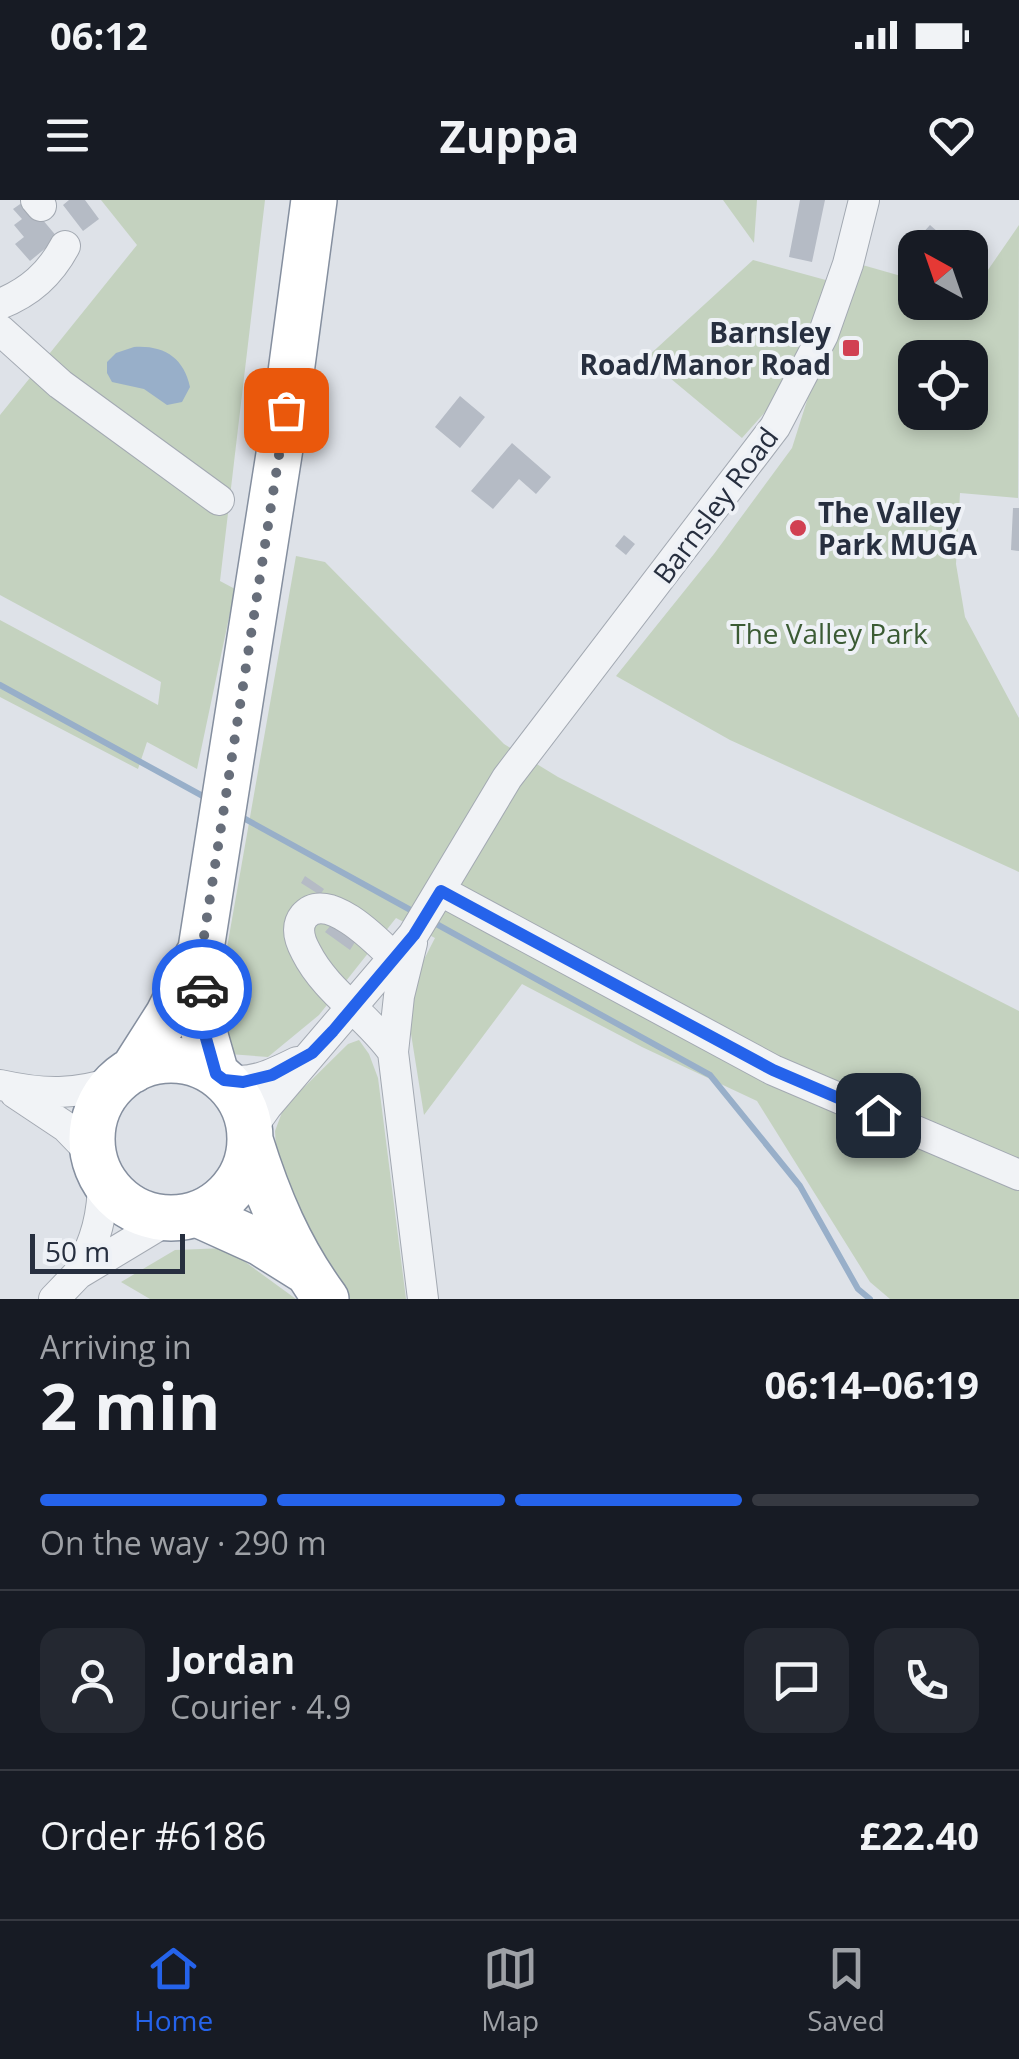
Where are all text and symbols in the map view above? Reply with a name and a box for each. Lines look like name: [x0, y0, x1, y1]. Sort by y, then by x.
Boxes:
text: 06:12: [50, 9, 148, 61]
text: Zuppa: [440, 105, 579, 166]
icon: menu: [40, 108, 95, 163]
icon: heart: [924, 108, 979, 163]
north arrow: [898, 230, 988, 320]
map controls: [898, 230, 988, 430]
place label: Barnsley Road/Manor Road: [579, 313, 831, 383]
marker: Barnsley Road/Manor Road: [840, 337, 862, 359]
button: locate: [898, 340, 988, 430]
pin: [244, 368, 329, 453]
icon: bag: [259, 383, 314, 438]
street label: Barnsley Road: [644, 419, 786, 591]
place label: The Valley Park MUGA: [818, 493, 978, 563]
marker: The Valley Park MUGA: [787, 517, 809, 539]
park label: The Valley Park: [730, 614, 928, 652]
courier: [152, 939, 252, 1039]
icon: car: [175, 962, 230, 1017]
pin: [836, 1073, 921, 1158]
icon: home: [851, 1088, 906, 1143]
scale bar: [30, 1229, 185, 1274]
text: 50 m: [45, 1232, 110, 1270]
text: Arriving in: [40, 1325, 192, 1368]
text: 06:14–06:19: [765, 1358, 979, 1410]
text: 2 min: [40, 1361, 220, 1449]
text: On the way · 290 m: [40, 1521, 327, 1564]
button: person: [40, 1628, 145, 1733]
button: chat: [744, 1628, 849, 1733]
button: phone: [874, 1628, 979, 1733]
text: Jordan: [170, 1633, 295, 1685]
text: Courier · 4.9: [170, 1685, 351, 1728]
text: Order #6186: [40, 1809, 267, 1861]
text: £22.40: [860, 1809, 979, 1861]
tab: Home: [134, 1941, 213, 2039]
tab: Map: [481, 1941, 539, 2039]
tab: Saved: [807, 1941, 885, 2039]

